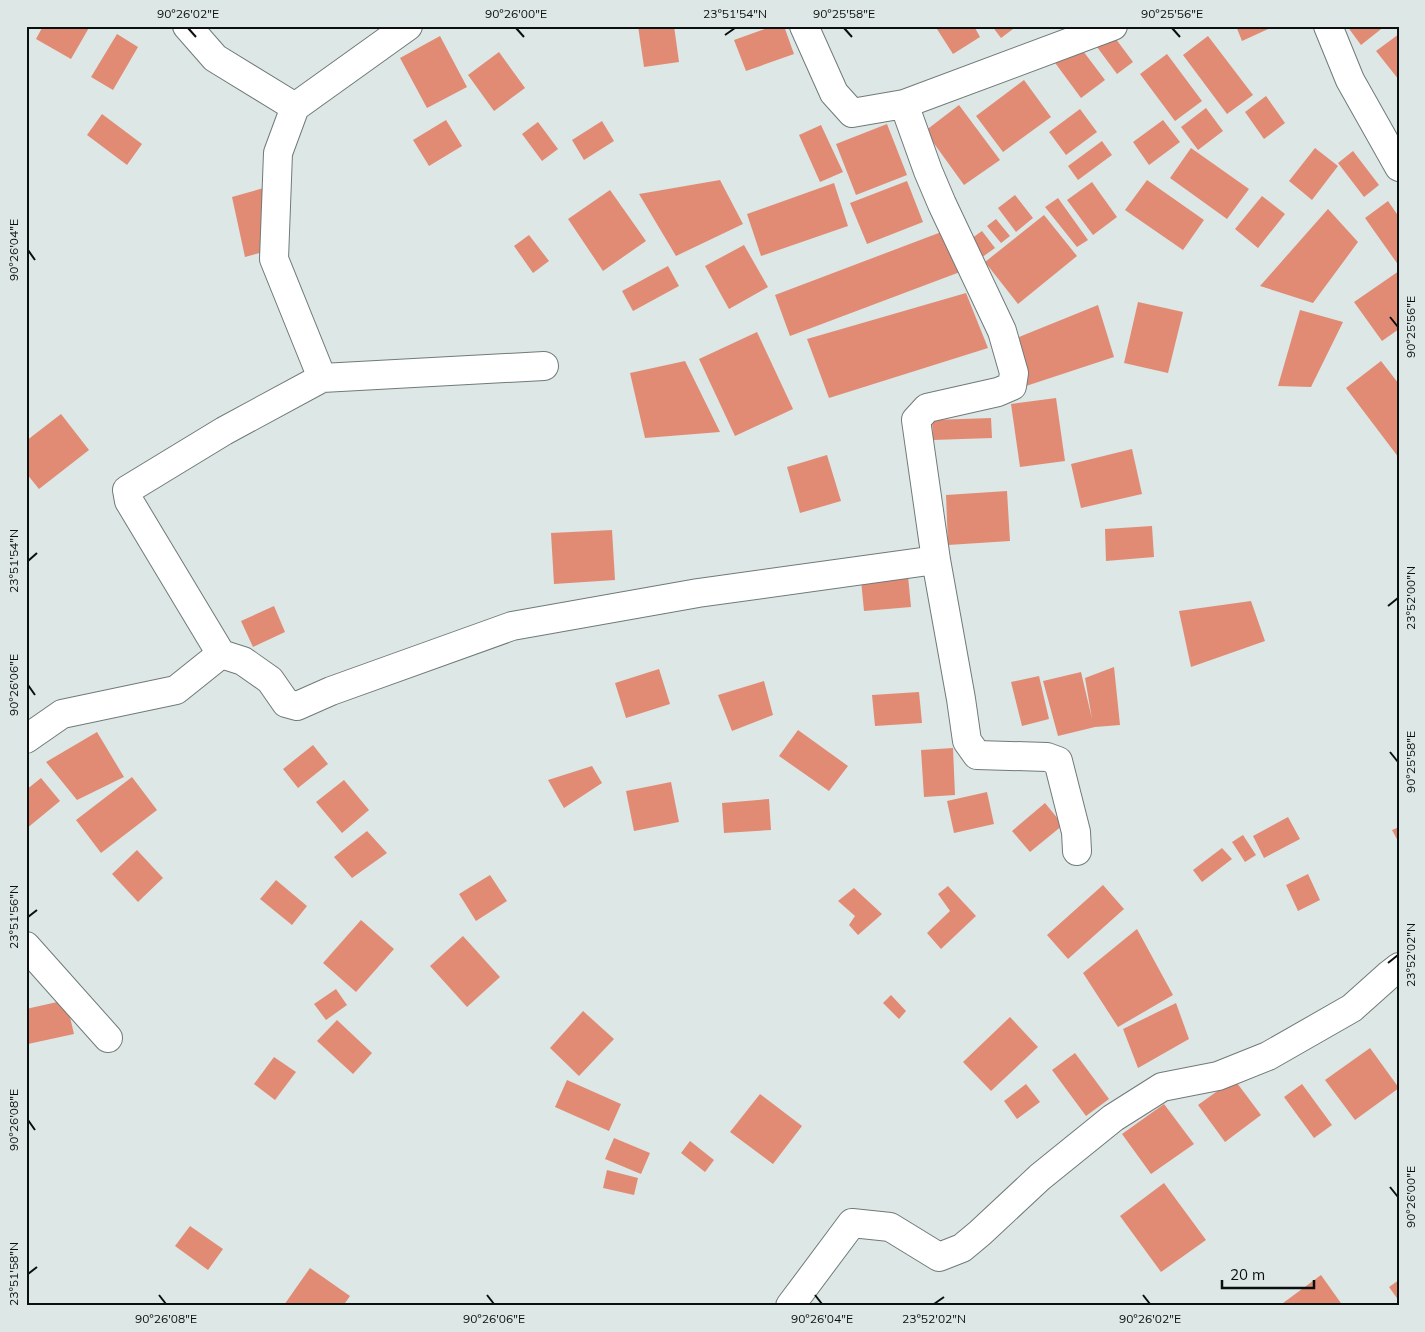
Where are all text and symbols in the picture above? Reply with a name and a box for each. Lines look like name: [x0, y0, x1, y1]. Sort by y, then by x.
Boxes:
text: 90°26'02"E: [157, 6, 219, 21]
text: 90°26'00"E: [485, 6, 547, 21]
text: 23°51'54"N: [703, 6, 767, 21]
text: 90°25'58"E: [813, 6, 875, 21]
text: 90°25'56"E: [1141, 6, 1203, 21]
text: 90°26'04"E: [6, 219, 21, 281]
text: 90°25'56"E: [1403, 296, 1418, 358]
text: 23°51'54"N: [6, 529, 21, 593]
text: 23°52'00"N: [1403, 566, 1418, 630]
text: 90°26'06"E: [6, 654, 21, 716]
text: 90°25'58"E: [1403, 731, 1418, 793]
text: 23°51'56"N: [6, 885, 21, 949]
text: 23°52'02"N: [1403, 923, 1418, 987]
text: 90°26'08"E: [6, 1089, 21, 1151]
text: 90°26'00"E: [1403, 1166, 1418, 1228]
text: 23°51'58"N: [6, 1242, 21, 1306]
scale bar: [1222, 1257, 1315, 1289]
text: 20 m: [1230, 1265, 1265, 1284]
text: 90°26'08"E: [135, 1311, 197, 1326]
text: 90°26'06"E: [463, 1311, 525, 1326]
text: 90°26'04"E: [791, 1311, 853, 1326]
text: 23°52'02"N: [902, 1311, 966, 1326]
text: 90°26'02"E: [1119, 1311, 1181, 1326]

